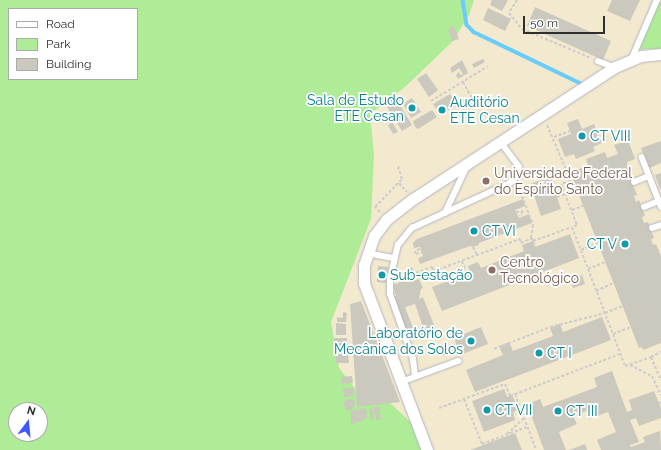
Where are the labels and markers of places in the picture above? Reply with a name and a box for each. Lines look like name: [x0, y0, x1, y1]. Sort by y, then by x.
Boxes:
place label: Sala de Estudo ETE Cesan: [307, 92, 404, 124]
place label: Auditório ETE Cesan: [450, 94, 520, 126]
marker: Sala de Estudo ETE Cesan: [407, 103, 417, 113]
marker: Auditório ETE Cesan: [437, 105, 447, 115]
place label: CT VIII: [590, 128, 632, 144]
marker: CT VIII: [577, 131, 587, 141]
place label: Universidade Federal do Espírito Santo: [494, 165, 632, 198]
marker: Universidade Federal do Espírito Santo: [481, 176, 491, 186]
place label: CT VI: [482, 223, 517, 239]
marker: CT VI: [469, 226, 479, 236]
place label: CT V: [586, 236, 617, 252]
marker: CT V: [620, 239, 630, 249]
place label: Centro Tecnológico: [500, 254, 579, 286]
marker: Centro Tecnológico: [487, 265, 497, 275]
place label: Sub-estação: [390, 267, 472, 283]
marker: Sub-estação: [377, 270, 387, 280]
place label: Laboratório de Mecânica dos Solos: [334, 325, 463, 358]
marker: Laboratório de Mecânica dos Solos: [466, 336, 476, 346]
place label: CT I: [547, 345, 572, 361]
marker: CT I: [534, 348, 544, 358]
place label: CT VII: [495, 402, 533, 418]
place label: CT III: [566, 403, 598, 419]
marker: CT VII: [482, 405, 492, 415]
marker: CT III: [553, 406, 563, 416]

